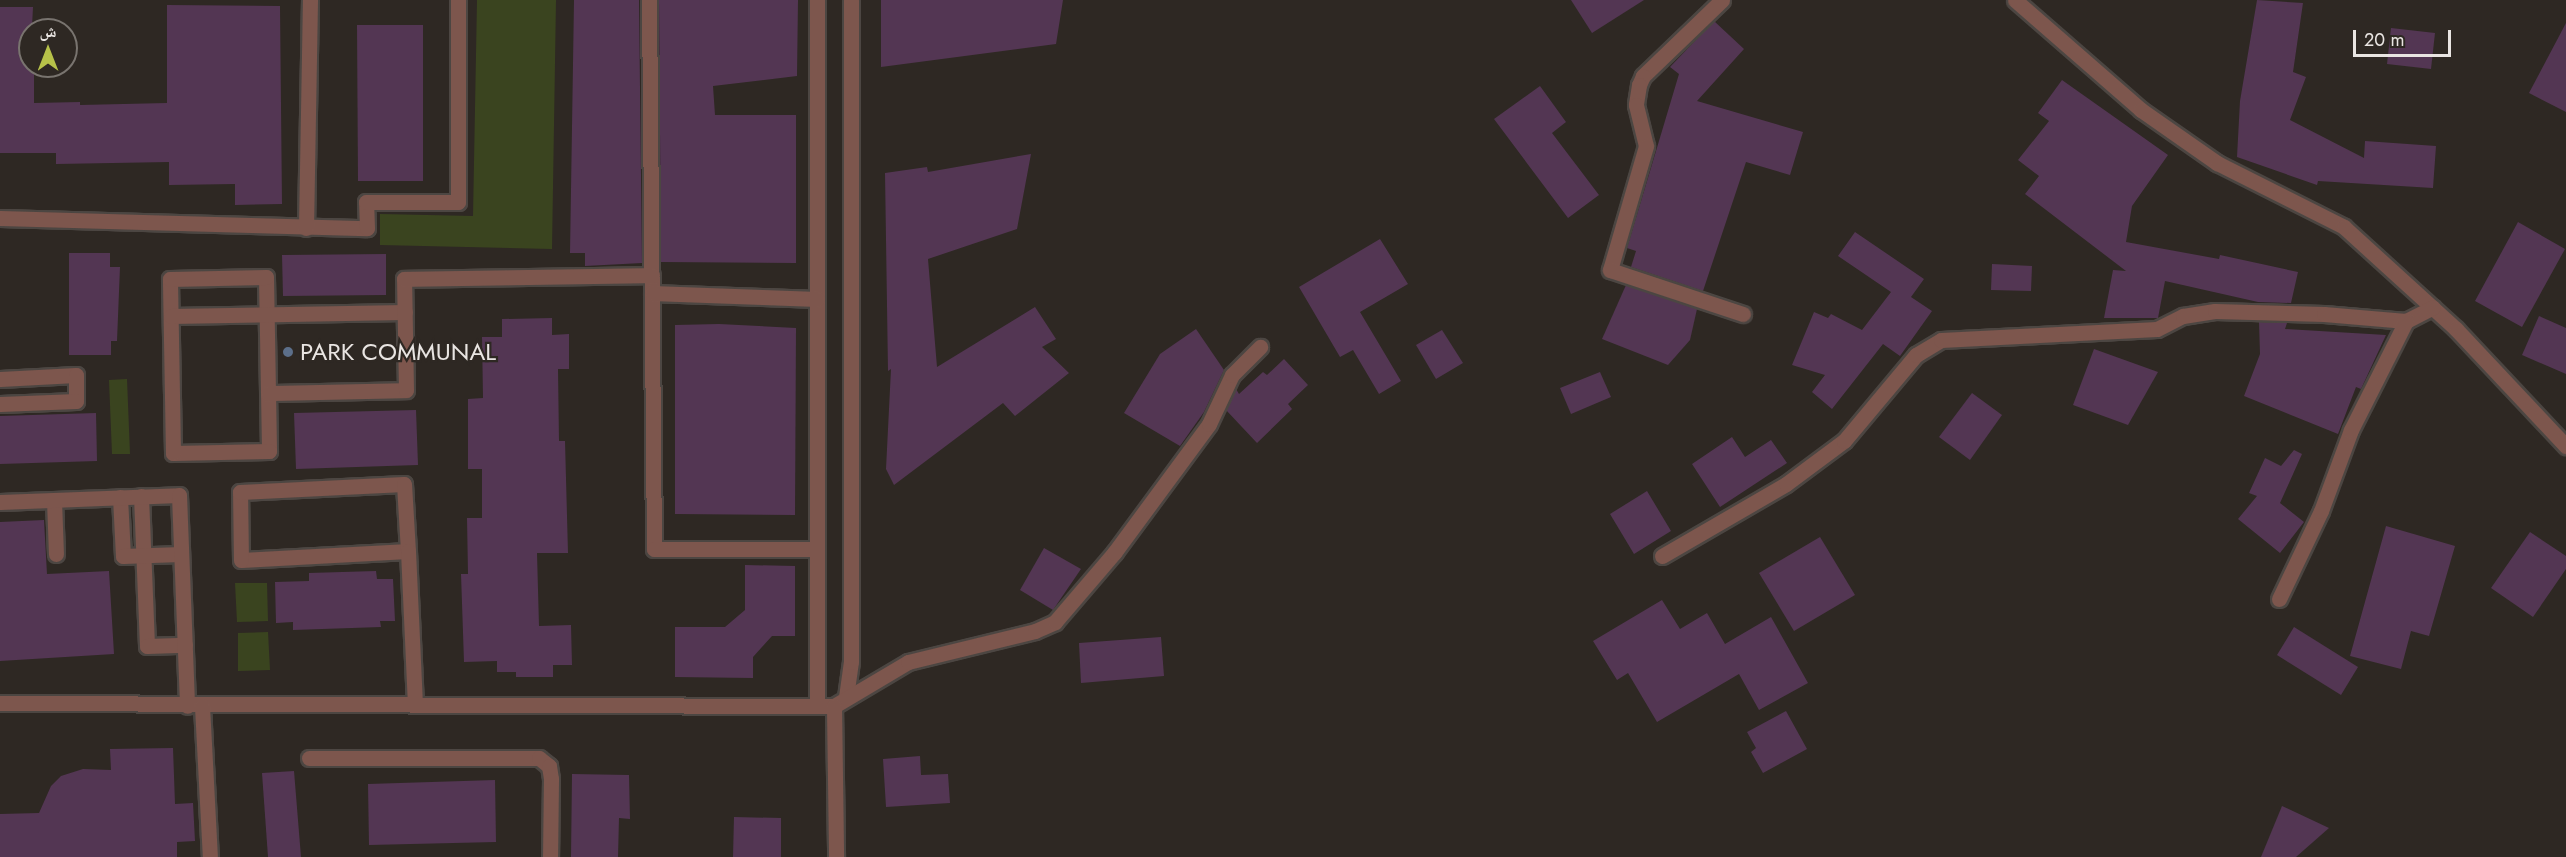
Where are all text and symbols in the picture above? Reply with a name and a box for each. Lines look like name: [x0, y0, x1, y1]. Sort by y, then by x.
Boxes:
north arrow: [18, 18, 78, 78]
scale bar: [2356, 18, 2454, 56]
text: ش: [40, 20, 56, 43]
text: 20 m: [2364, 27, 2404, 53]
place label: PARK COMMUNAL: [300, 338, 496, 366]
marker: PARK COMMUNAL: [281, 345, 295, 359]

